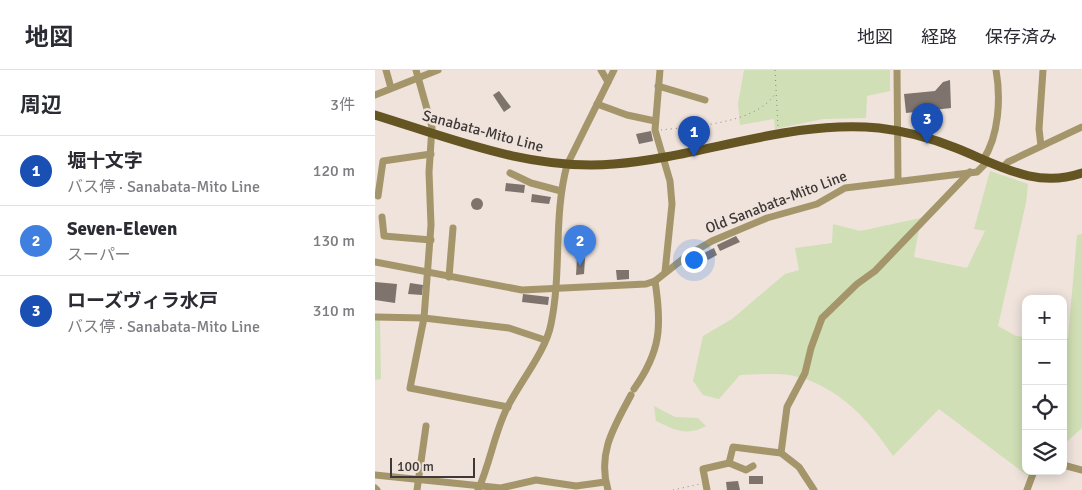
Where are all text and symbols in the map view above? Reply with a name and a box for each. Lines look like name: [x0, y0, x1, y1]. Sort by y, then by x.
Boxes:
text: 地図: [25, 22, 73, 52]
text: 地図: [857, 26, 893, 48]
text: 経路: [921, 26, 957, 48]
text: 保存済み: [985, 26, 1057, 48]
text: 周辺: [20, 92, 62, 118]
text: 3件: [330, 95, 355, 115]
pin: 3: [911, 103, 943, 144]
street label: Sanabata-Mito Line: [420, 106, 546, 156]
pin: 1: [678, 116, 710, 157]
text: 堀十文字: [67, 149, 143, 173]
text: 1: [32, 161, 40, 181]
text: 120 m: [313, 161, 355, 181]
street label: Old Sanabata-Mito Line: [703, 167, 849, 237]
text: バス停 · Sanabata-Mito Line: [67, 177, 260, 197]
text: Seven-Eleven: [67, 217, 177, 241]
pin: 2: [564, 225, 596, 266]
text: 2: [32, 231, 40, 251]
text: 130 m: [313, 231, 355, 251]
text: スーパー: [67, 245, 131, 265]
your location: [681, 247, 707, 273]
text: ローズヴィラ水戸: [67, 289, 218, 313]
map controls: [1022, 295, 1067, 475]
button: +: [1022, 295, 1067, 340]
text: 3: [32, 301, 40, 321]
text: 310 m: [313, 301, 355, 321]
text: バス停 · Sanabata-Mito Line: [67, 317, 260, 337]
button: −: [1022, 340, 1067, 385]
button: locate: [1022, 385, 1067, 430]
button: layers: [1022, 430, 1067, 475]
scale bar: [390, 455, 475, 478]
text: 100 m: [397, 458, 434, 475]

